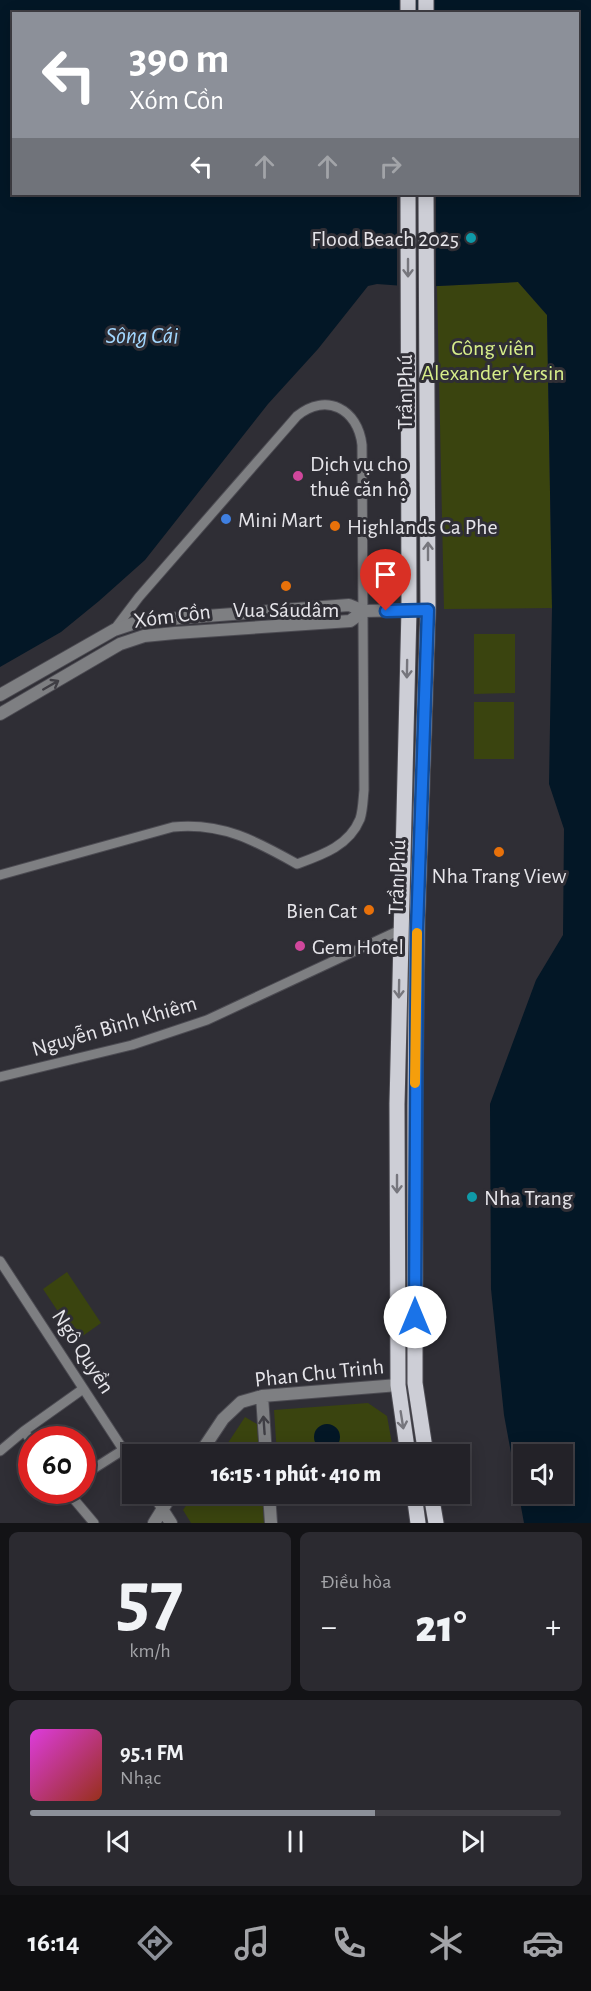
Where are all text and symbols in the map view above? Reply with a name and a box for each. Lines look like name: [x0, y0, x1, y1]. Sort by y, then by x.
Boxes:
icon: left: [30, 36, 108, 114]
text: 390 m: [129, 38, 230, 80]
text: Xóm Cồn: [129, 87, 224, 114]
icon: left: [185, 150, 218, 183]
icon: ahead: [248, 150, 281, 183]
icon: ahead: [311, 150, 344, 183]
icon: right: [374, 150, 407, 183]
place label: Flood Beach 2025: [311, 228, 459, 250]
marker: Flood Beach 2025: [464, 231, 478, 245]
one-way arrow: [402, 257, 414, 277]
water label: Sông Cái: [106, 324, 178, 348]
park label: Công viên Alexander Yersin: [421, 337, 565, 384]
street label: Trần Phú: [394, 354, 416, 430]
place label: Dịch vụ cho thuê căn hộ: [310, 453, 409, 500]
marker: Dịch vụ cho thuê căn hộ: [291, 469, 305, 483]
place label: Mini Mart: [238, 509, 322, 531]
marker: Mini Mart: [219, 512, 233, 526]
place label: Highlands Ca Phe: [347, 516, 498, 538]
marker: Highlands Ca Phe: [328, 519, 342, 533]
one-way arrow: [422, 542, 434, 562]
pin: [360, 549, 411, 611]
icon: arrive: [369, 558, 402, 591]
marker: Vua Sáudâm: [279, 579, 293, 593]
place label: Vua Sáudâm: [233, 599, 339, 621]
street label: Xóm Cồn: [132, 600, 212, 632]
one-way arrow: [401, 658, 413, 678]
one-way arrow: [42, 678, 59, 690]
street label: Trần Phú: [385, 839, 409, 915]
marker: Nha Trang View: [492, 845, 506, 859]
place label: Nha Trang View: [432, 865, 567, 887]
place label: Bien Cat: [286, 900, 357, 922]
marker: Bien Cat: [362, 903, 376, 917]
place label: Gem Hotel: [312, 936, 404, 958]
marker: Gem Hotel: [293, 939, 307, 953]
one-way arrow: [393, 978, 405, 998]
street label: Nguyễn Bình Khiêm: [29, 992, 199, 1060]
one-way arrow: [392, 1173, 403, 1193]
place label: Nha Trang: [484, 1187, 573, 1209]
marker: Nha Trang: [465, 1190, 479, 1204]
position arrow: [383, 1285, 447, 1349]
street label: Ngô Quyền: [48, 1306, 118, 1397]
street label: Phan Chu Trinh: [253, 1355, 385, 1391]
one-way arrow: [397, 1409, 408, 1429]
one-way arrow: [258, 1416, 269, 1436]
speed limit sign: 60: [18, 1426, 96, 1504]
map controls: [513, 1444, 573, 1504]
button: sound: [513, 1444, 573, 1504]
text: 16:15 · 1 phút · 410 m: [211, 1463, 381, 1485]
text: 57: [116, 1561, 184, 1639]
text: Điều hòa: [321, 1572, 391, 1592]
text: 21°: [415, 1605, 467, 1650]
text: −: [321, 1611, 337, 1644]
text: +: [545, 1611, 561, 1644]
text: km/h: [129, 1641, 171, 1661]
text: 95.1 FM: [120, 1742, 184, 1764]
text: Nhạc: [120, 1768, 161, 1788]
icon: previous: [102, 1825, 135, 1858]
icon: pause: [279, 1825, 312, 1858]
icon: next: [456, 1825, 489, 1858]
icon: directions: [134, 1922, 176, 1964]
icon: music: [231, 1922, 273, 1964]
icon: phone: [328, 1922, 370, 1964]
icon: climate: [425, 1922, 467, 1964]
icon: car: [522, 1922, 564, 1964]
text: 16:14: [27, 1929, 80, 1956]

